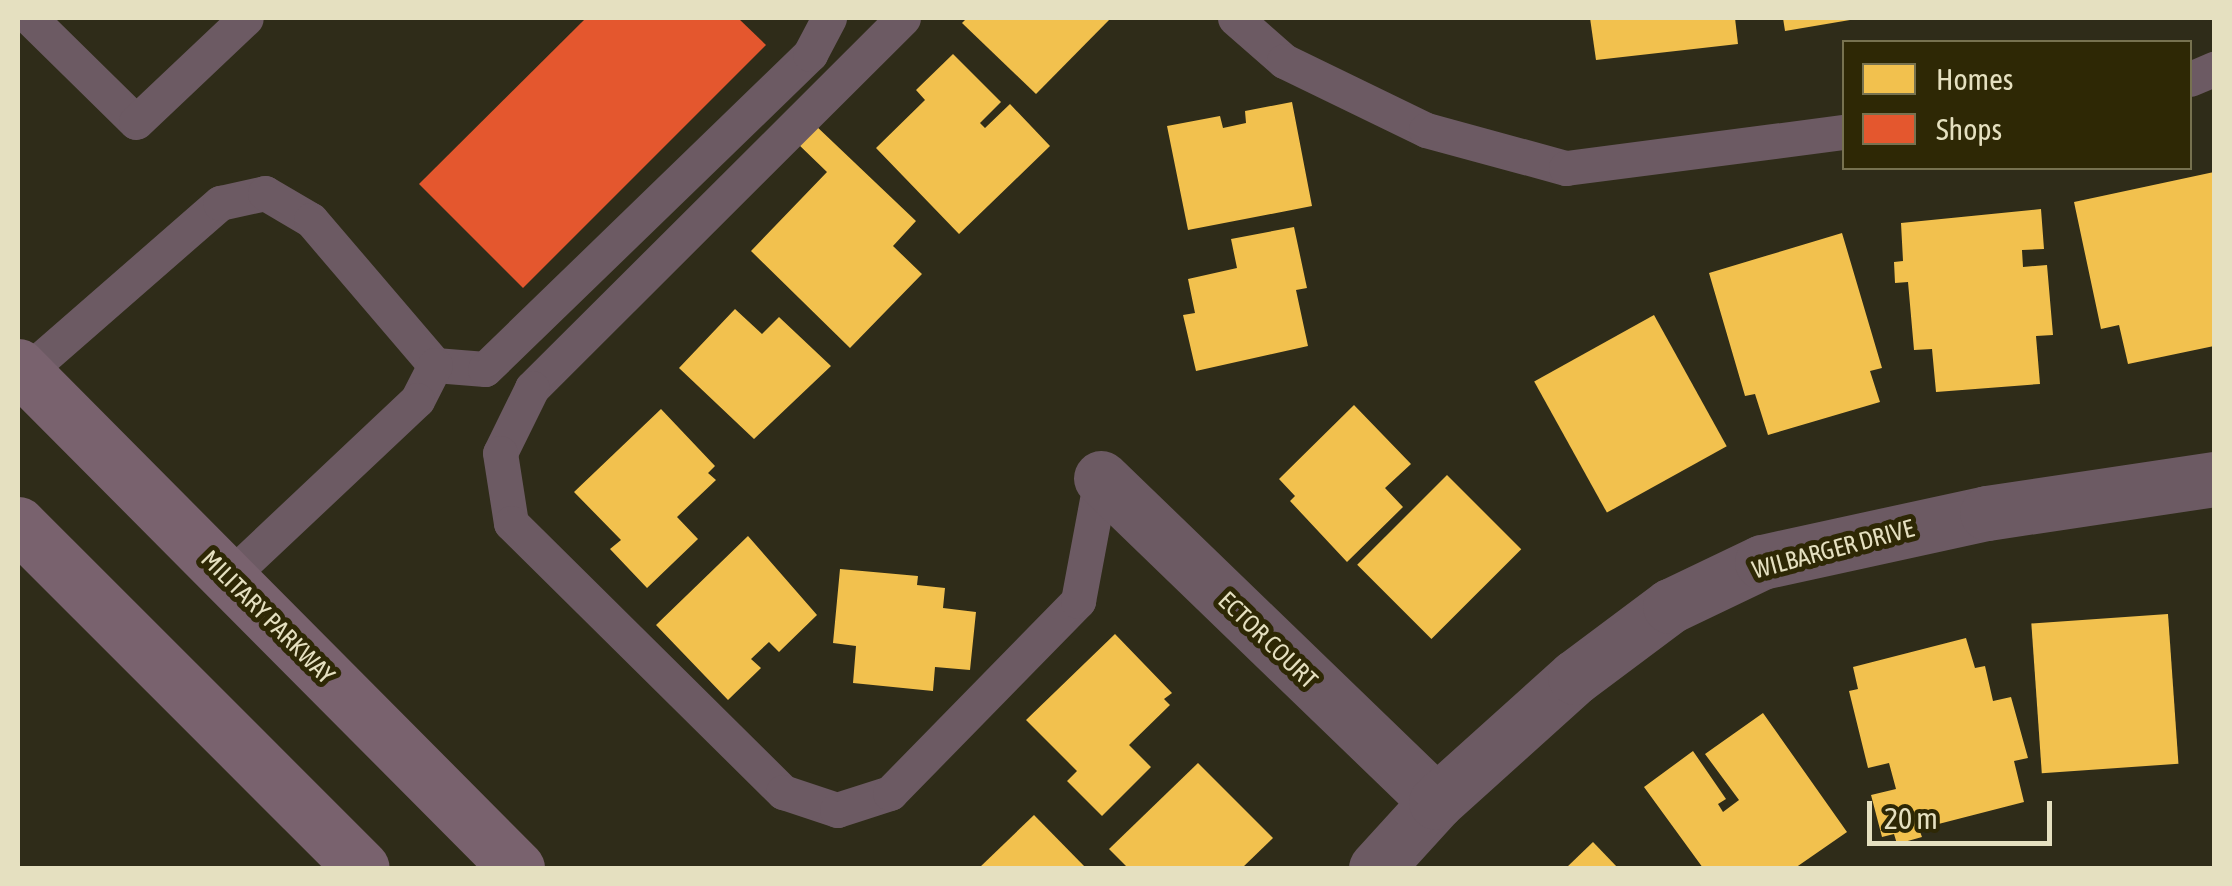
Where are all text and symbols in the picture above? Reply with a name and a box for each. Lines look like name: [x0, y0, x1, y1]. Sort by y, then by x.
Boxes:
legend: [1842, 40, 2192, 170]
text: Homes: [1936, 62, 2013, 96]
text: Shops: [1936, 112, 2002, 146]
street label: WILBARGER DRIVE: [1749, 513, 1917, 585]
street label: MILITARY PARKWAY: [195, 544, 341, 690]
street label: ECTOR COURT: [1212, 585, 1324, 695]
scale bar: [1872, 781, 2057, 843]
text: 20 m: [1884, 801, 1938, 835]

